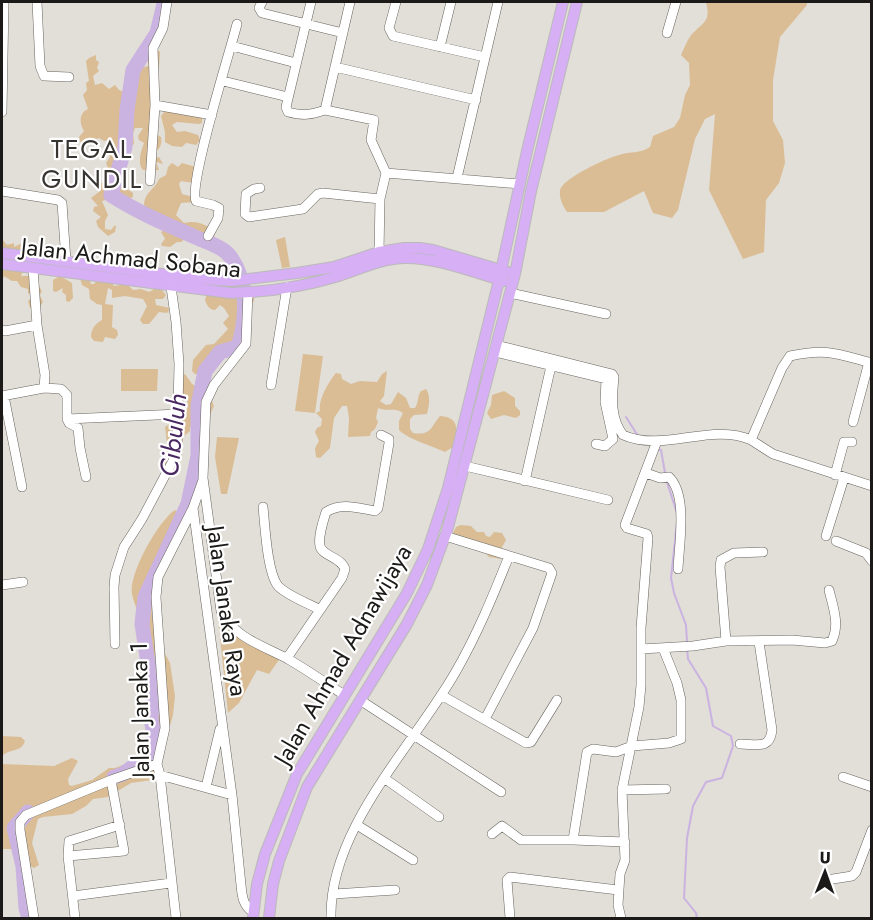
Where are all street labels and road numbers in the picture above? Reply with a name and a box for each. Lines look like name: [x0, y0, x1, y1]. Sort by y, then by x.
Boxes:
street label: Jalan Achmad Sobana: [16, 228, 243, 286]
street label: Jalan Janaka Raya: [198, 520, 257, 698]
street label: Jalan Ahmad Adnawijaya: [264, 538, 420, 774]
street label: Jalan Janaka 1: [121, 642, 158, 781]

